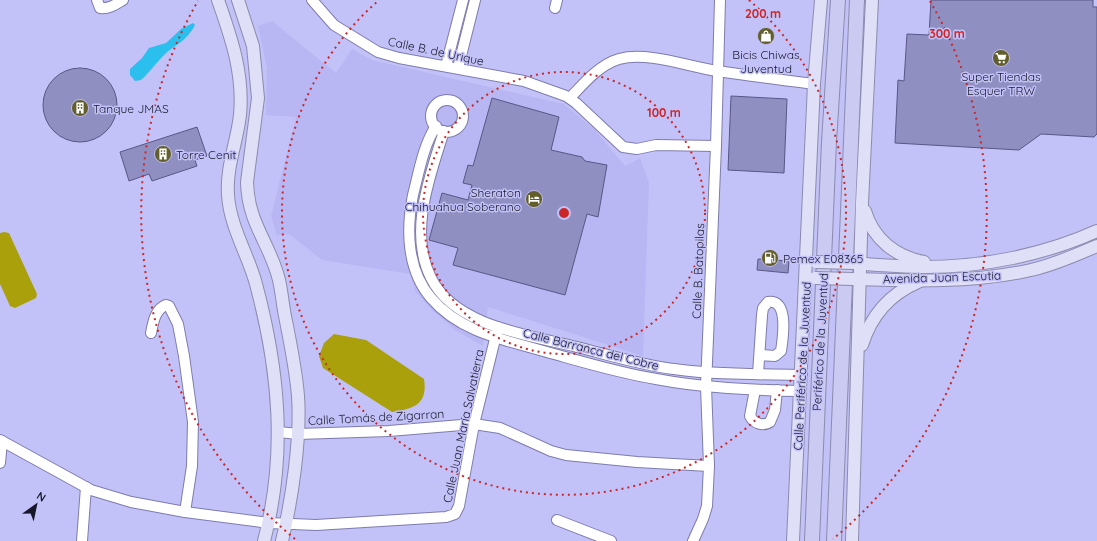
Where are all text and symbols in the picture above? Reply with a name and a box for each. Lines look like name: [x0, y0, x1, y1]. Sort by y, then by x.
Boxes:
text: 200 m: [745, 6, 781, 21]
shop icon: Bicis Chiwas Juventud: [756, 26, 776, 46]
text: 300 m: [929, 26, 965, 41]
street label: Calle B. de Urique: [387, 33, 486, 69]
place label: Bicis Chiwas Juventud: [732, 47, 800, 76]
supermarket icon: Super Tiendas Esquer TRW: [991, 48, 1011, 68]
place label: Super Tiendas Esquer TRW: [961, 69, 1041, 98]
building icon: Tanque JMAS: [70, 98, 90, 118]
place label: Tanque JMAS: [93, 101, 169, 116]
text: 100 m: [647, 105, 681, 120]
building icon: Torre Cenit: [153, 144, 173, 164]
place label: Torre Cenit: [176, 147, 236, 162]
place label: Sheraton Chihuahua Soberano: [405, 185, 521, 214]
hotel icon: Sheraton Chihuahua Soberano: [524, 189, 544, 209]
centre of rings: [557, 206, 571, 220]
street label: Calle B. Batopilas: [689, 223, 707, 319]
fuel station icon: Pemex E08365: [760, 248, 780, 268]
place label: Pemex E08365: [783, 251, 863, 266]
street label: Avenida Juan Escutia: [883, 267, 1001, 287]
street label: Periférico de la Juventud: [809, 273, 831, 411]
street label: Calle Periférico de la Juventud: [790, 281, 814, 451]
street label: Calle Barranca del Cobre: [522, 325, 661, 373]
street label: Calle Juan María Salvatierra: [439, 348, 487, 504]
street label: Calle Tomás de Zigarran: [308, 406, 444, 428]
north arrow: [16, 485, 56, 525]
text: N: [34, 489, 49, 505]

